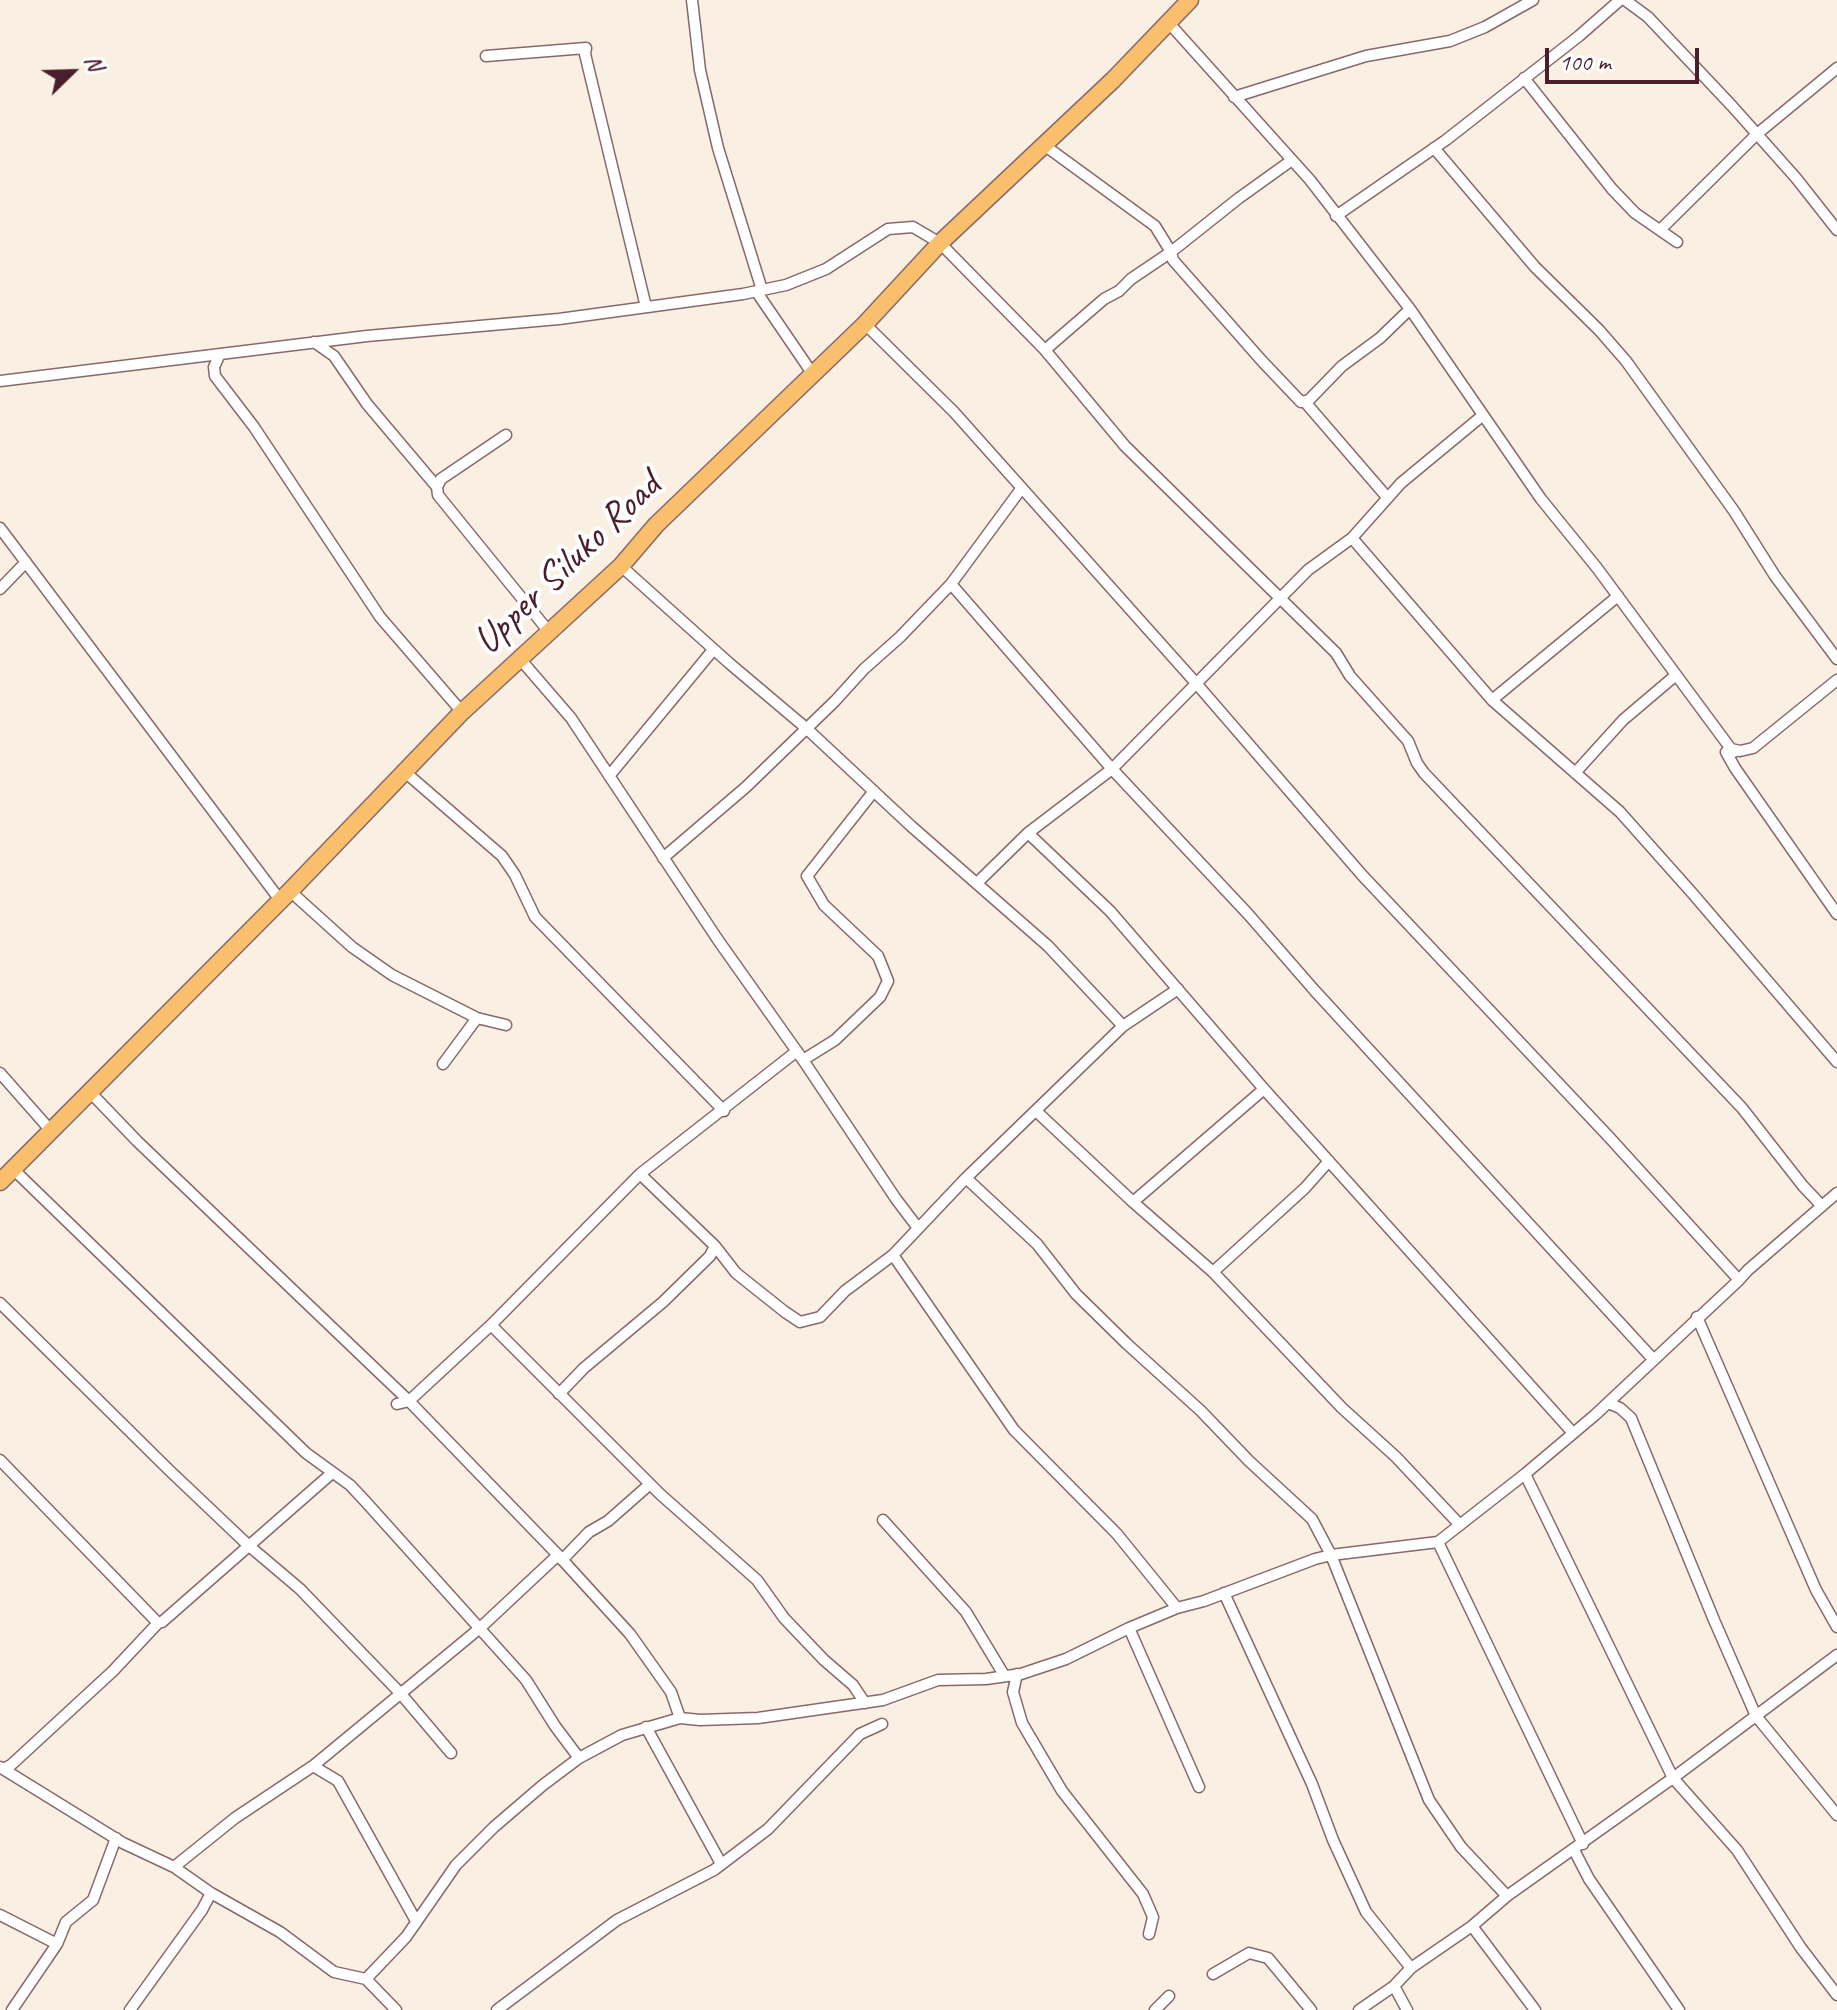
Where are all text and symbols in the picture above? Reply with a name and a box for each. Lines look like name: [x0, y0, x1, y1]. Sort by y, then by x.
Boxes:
north arrow: [32, 32, 112, 112]
scale bar: [1549, 32, 1703, 82]
text: 100 m: [1559, 47, 1611, 77]
text: N: [79, 51, 110, 74]
street label: Upper Siluko Road: [464, 463, 672, 665]

